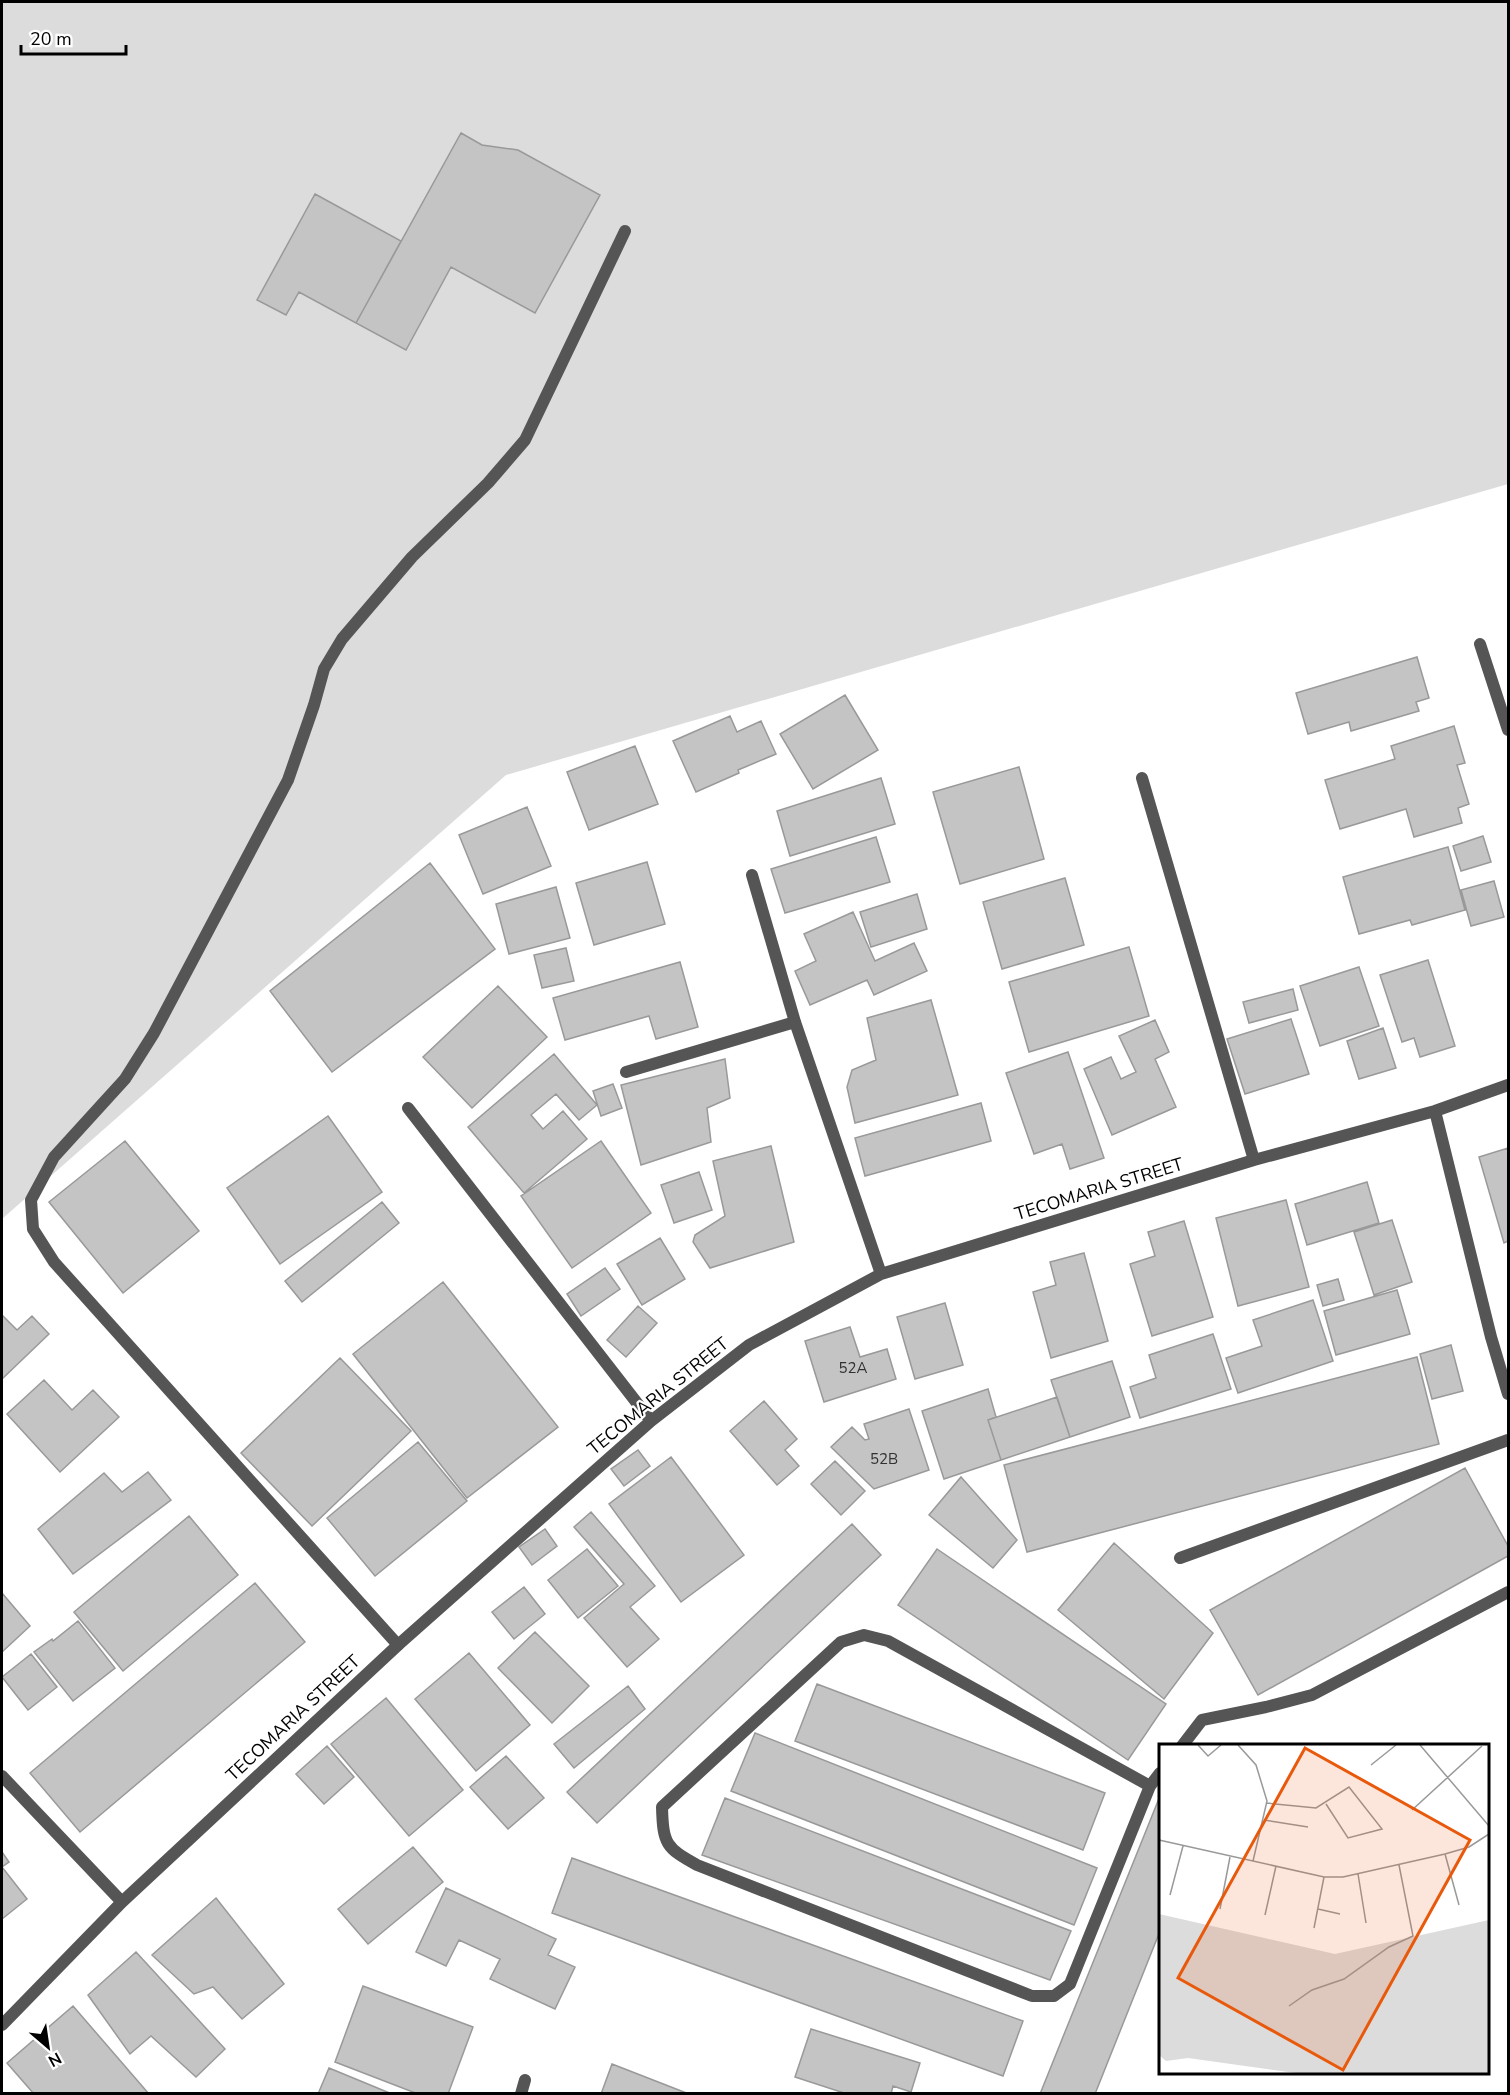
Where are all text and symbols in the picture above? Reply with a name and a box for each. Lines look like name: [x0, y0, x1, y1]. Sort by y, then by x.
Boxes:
scale bar: [21, 18, 126, 56]
text: 20 m: [30, 27, 72, 51]
street label: TECOMARIA STREET: [1012, 1152, 1186, 1226]
street label: TECOMARIA STREET: [582, 1332, 734, 1460]
house number: 52A: [839, 1358, 868, 1378]
house number: 52B: [870, 1449, 898, 1469]
street label: TECOMARIA STREET: [221, 1649, 365, 1786]
inset map: [1159, 1744, 1489, 2074]
north arrow: [18, 2017, 78, 2077]
text: N: [44, 2047, 65, 2072]

